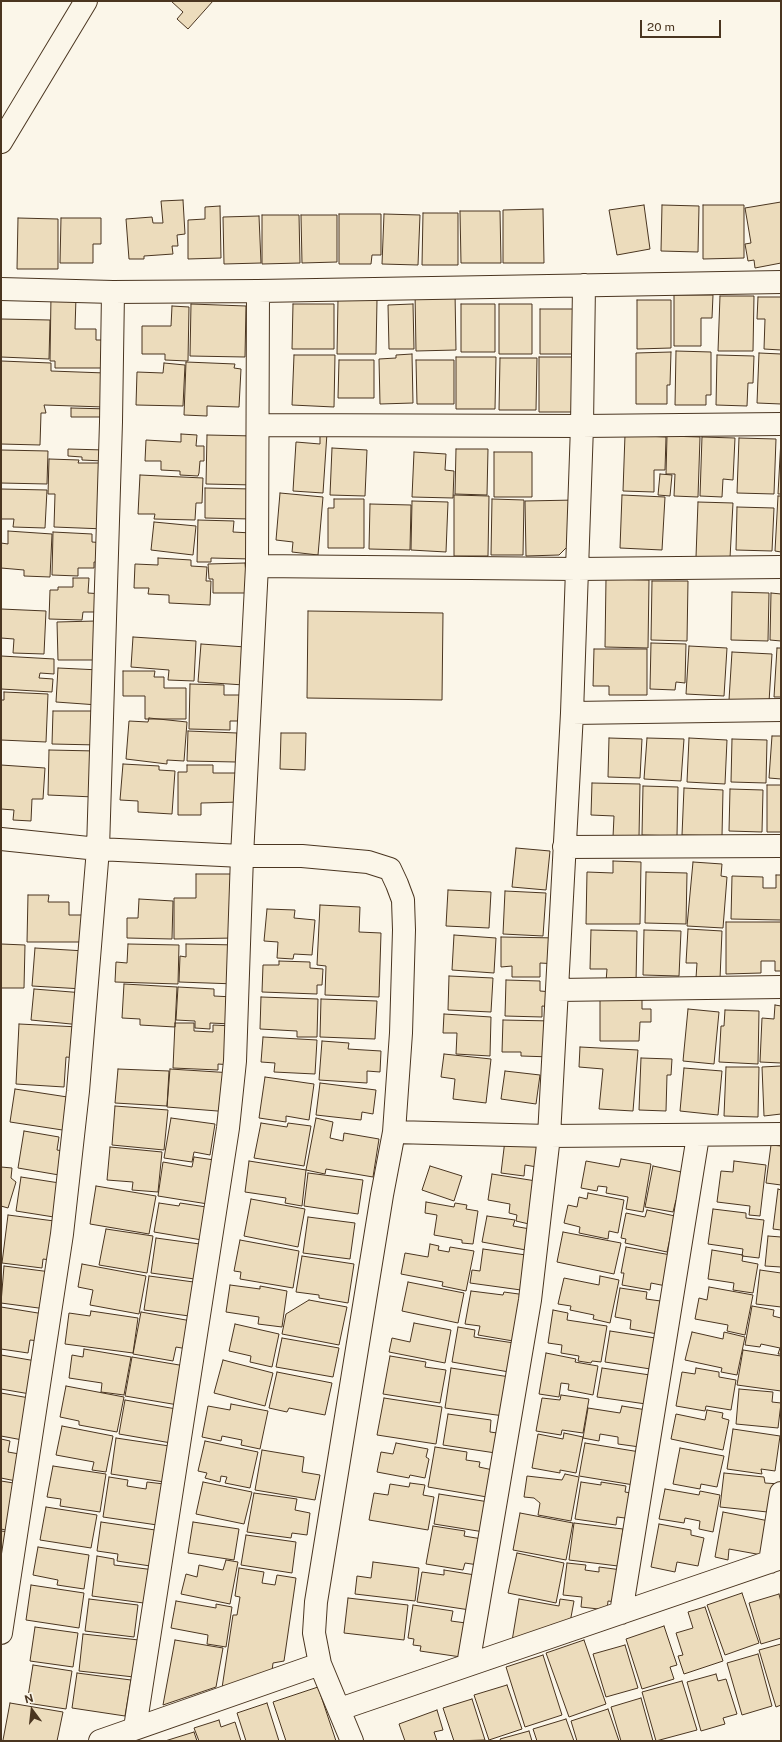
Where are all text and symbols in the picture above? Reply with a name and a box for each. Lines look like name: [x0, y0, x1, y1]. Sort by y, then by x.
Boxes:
scale bar: [642, 12, 723, 38]
text: 20 m: [647, 20, 675, 34]
north arrow: [12, 1690, 52, 1730]
text: N: [23, 1692, 35, 1705]

